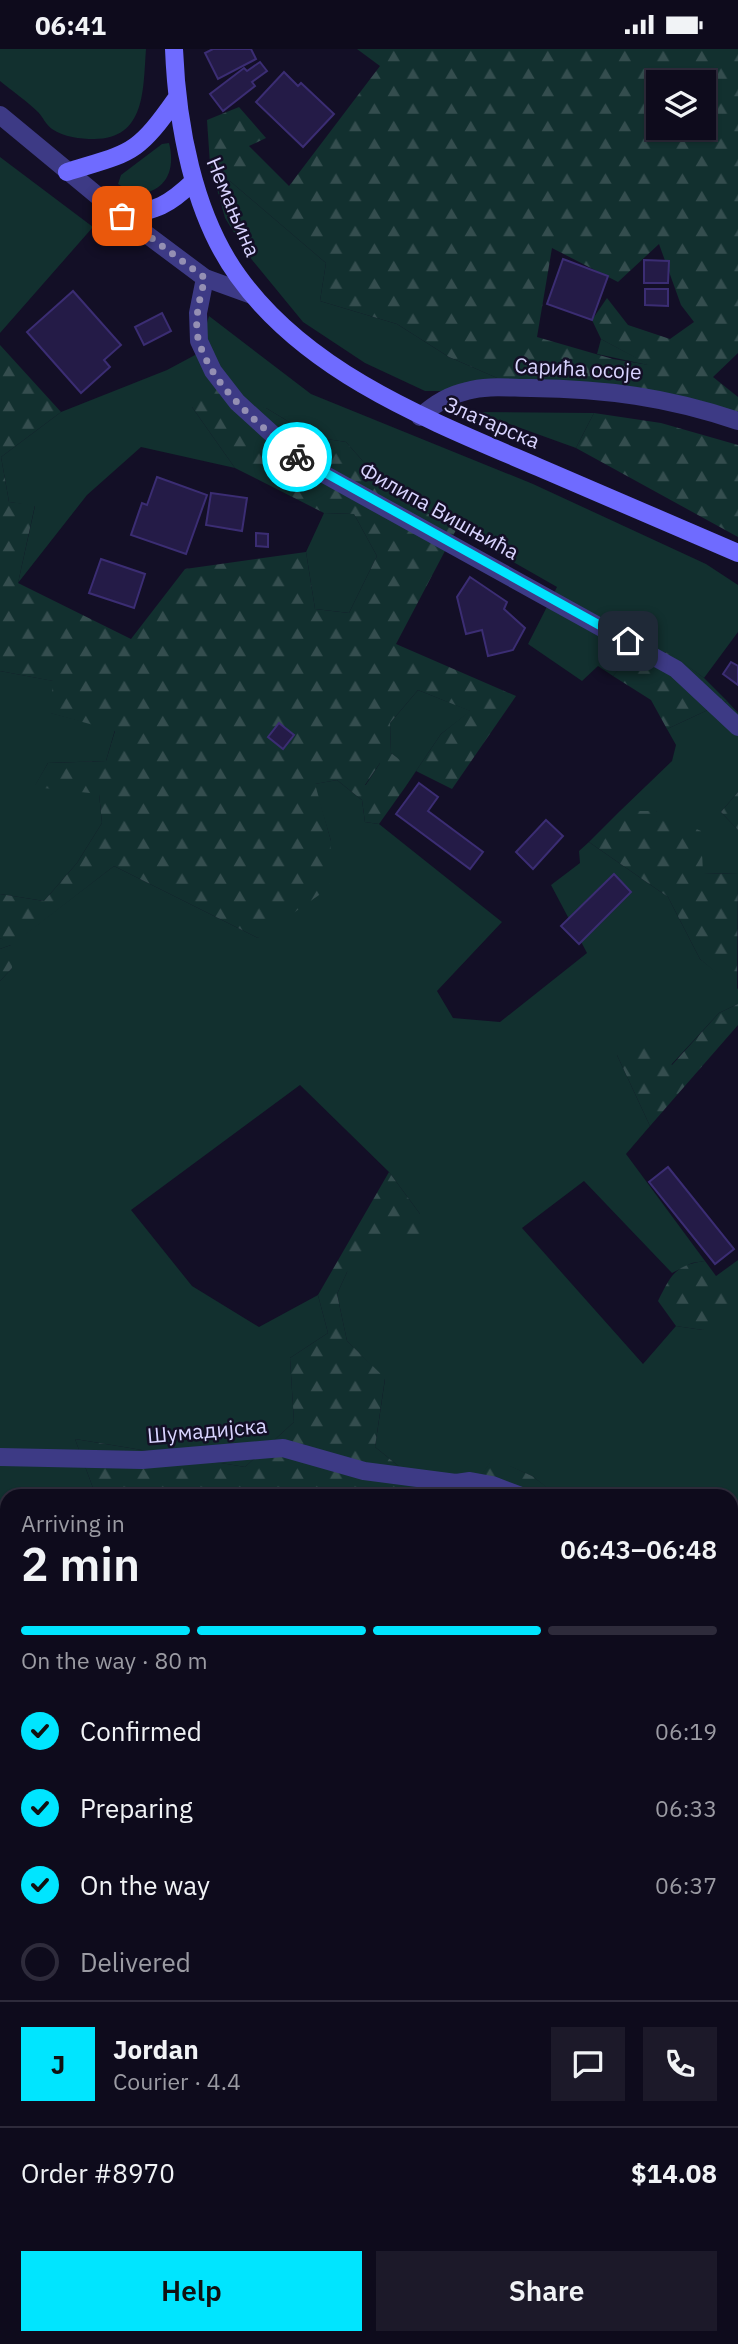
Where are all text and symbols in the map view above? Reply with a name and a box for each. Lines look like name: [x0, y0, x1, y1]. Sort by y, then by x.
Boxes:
text: 06:41: [35, 8, 106, 42]
map controls: [646, 70, 716, 140]
button: layers: [646, 70, 716, 140]
street label: Немањина: [200, 153, 267, 261]
pin: [92, 186, 152, 246]
icon: bag: [103, 197, 141, 235]
street label: Сарића осоје: [514, 351, 643, 385]
street label: Златарска: [440, 389, 544, 455]
courier: [262, 422, 332, 492]
icon: bike: [278, 438, 316, 476]
street label: Филипа Вишњића: [355, 455, 524, 566]
pin: [598, 611, 658, 671]
icon: home: [609, 622, 647, 660]
street label: Шумадијска: [146, 1411, 268, 1449]
text: Arriving in: [21, 1508, 125, 1538]
text: 06:43–06:48: [560, 1532, 717, 1566]
text: 2 min: [21, 1534, 140, 1594]
text: On the way · 80 m: [21, 1645, 208, 1675]
icon: check: [21, 1712, 59, 1750]
text: Confirmed: [80, 1714, 202, 1748]
text: 06:19: [655, 1716, 717, 1746]
icon: check: [21, 1789, 59, 1827]
text: Preparing: [80, 1791, 193, 1825]
text: 06:33: [655, 1793, 717, 1823]
icon: check: [21, 1866, 59, 1904]
text: On the way: [80, 1868, 210, 1902]
text: 06:37: [655, 1870, 717, 1900]
text: Delivered: [80, 1945, 191, 1979]
button: chat: [551, 2027, 625, 2101]
button: phone: [643, 2027, 717, 2101]
text: Jordan: [113, 2032, 199, 2066]
text: J: [51, 2047, 65, 2081]
text: Courier · 4.4: [113, 2066, 241, 2096]
text: Order #8970: [21, 2156, 175, 2190]
text: $14.08: [631, 2156, 717, 2190]
button: Help: [21, 2251, 362, 2331]
button: Share: [376, 2251, 717, 2331]

